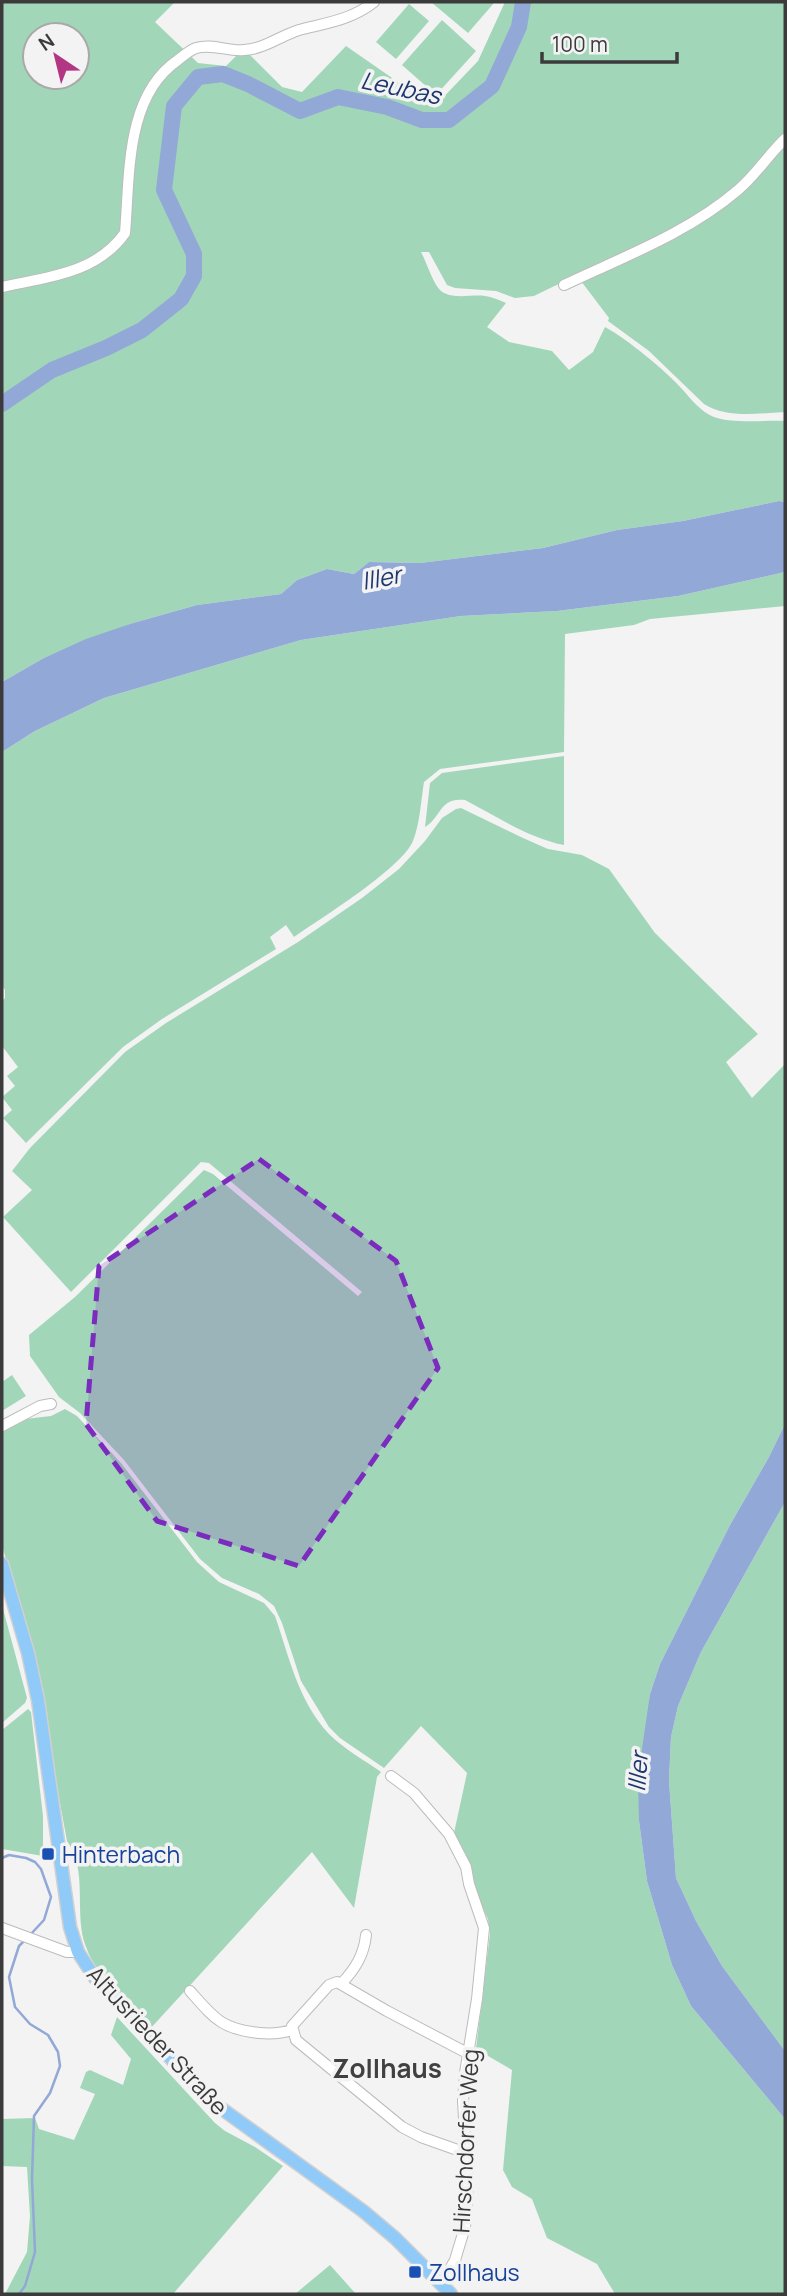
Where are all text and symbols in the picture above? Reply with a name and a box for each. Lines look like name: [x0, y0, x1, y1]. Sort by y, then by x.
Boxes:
north arrow: [21, 21, 91, 91]
scale bar: [542, 21, 677, 65]
text: N: [33, 28, 59, 57]
text: 100 m: [552, 30, 608, 58]
water label: Leubas: [358, 62, 446, 112]
water label: Iller: [358, 556, 407, 597]
water label: Iller: [619, 1748, 655, 1793]
place label: Hinterbach: [62, 1838, 180, 1870]
marker: Hinterbach: [40, 1846, 56, 1862]
street label: Altusrieder Straße: [80, 1958, 236, 2122]
street label: Hirschdorfer Weg: [444, 2048, 486, 2234]
district label: Zollhaus: [332, 2050, 442, 2086]
place label: Zollhaus: [429, 2256, 520, 2288]
marker: Zollhaus: [407, 2264, 423, 2280]

